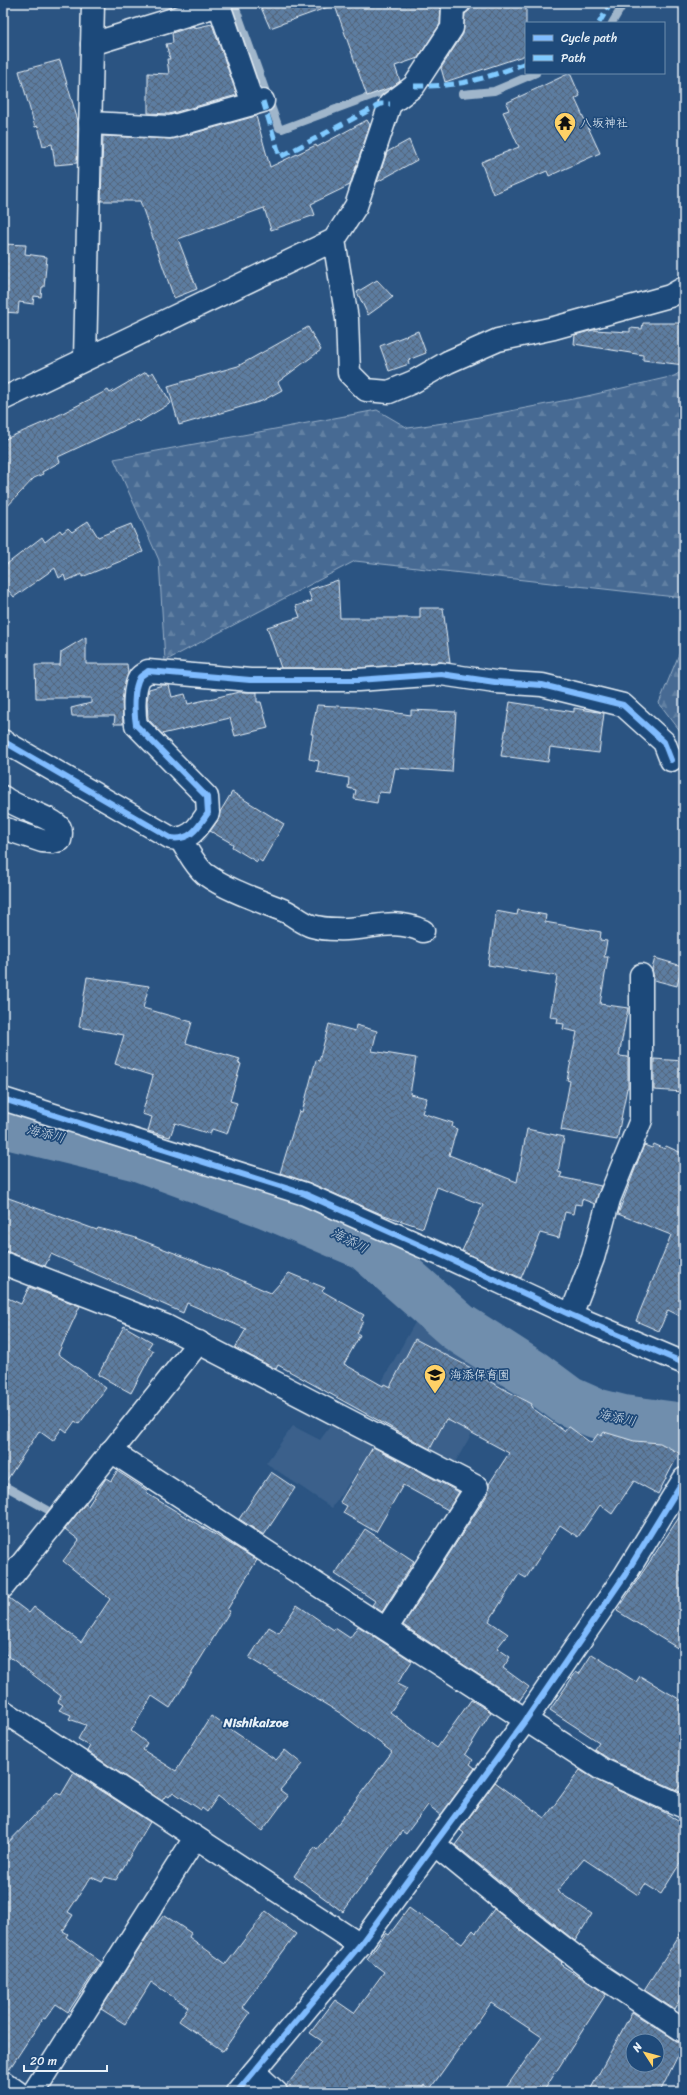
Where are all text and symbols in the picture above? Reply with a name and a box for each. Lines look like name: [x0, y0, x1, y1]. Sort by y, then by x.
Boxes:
legend: [525, 22, 665, 74]
text: Cycle path: [561, 27, 617, 49]
text: Path: [561, 47, 586, 69]
temple icon: 八坂神社: [552, 110, 578, 143]
place label: 八坂神社: [580, 112, 628, 134]
water label: 海添川: [24, 1118, 68, 1149]
water label: 海添川: [327, 1221, 372, 1260]
school or university icon: 海添保育園: [422, 1362, 448, 1395]
place label: 海添保育園: [450, 1364, 510, 1386]
water label: 海添川: [595, 1402, 638, 1433]
district label: Nishikaizoe: [222, 1711, 289, 1734]
north arrow: [625, 2033, 665, 2073]
text: N: [627, 2038, 647, 2057]
scale bar: [24, 2047, 107, 2073]
text: 20 m: [30, 2050, 57, 2072]

